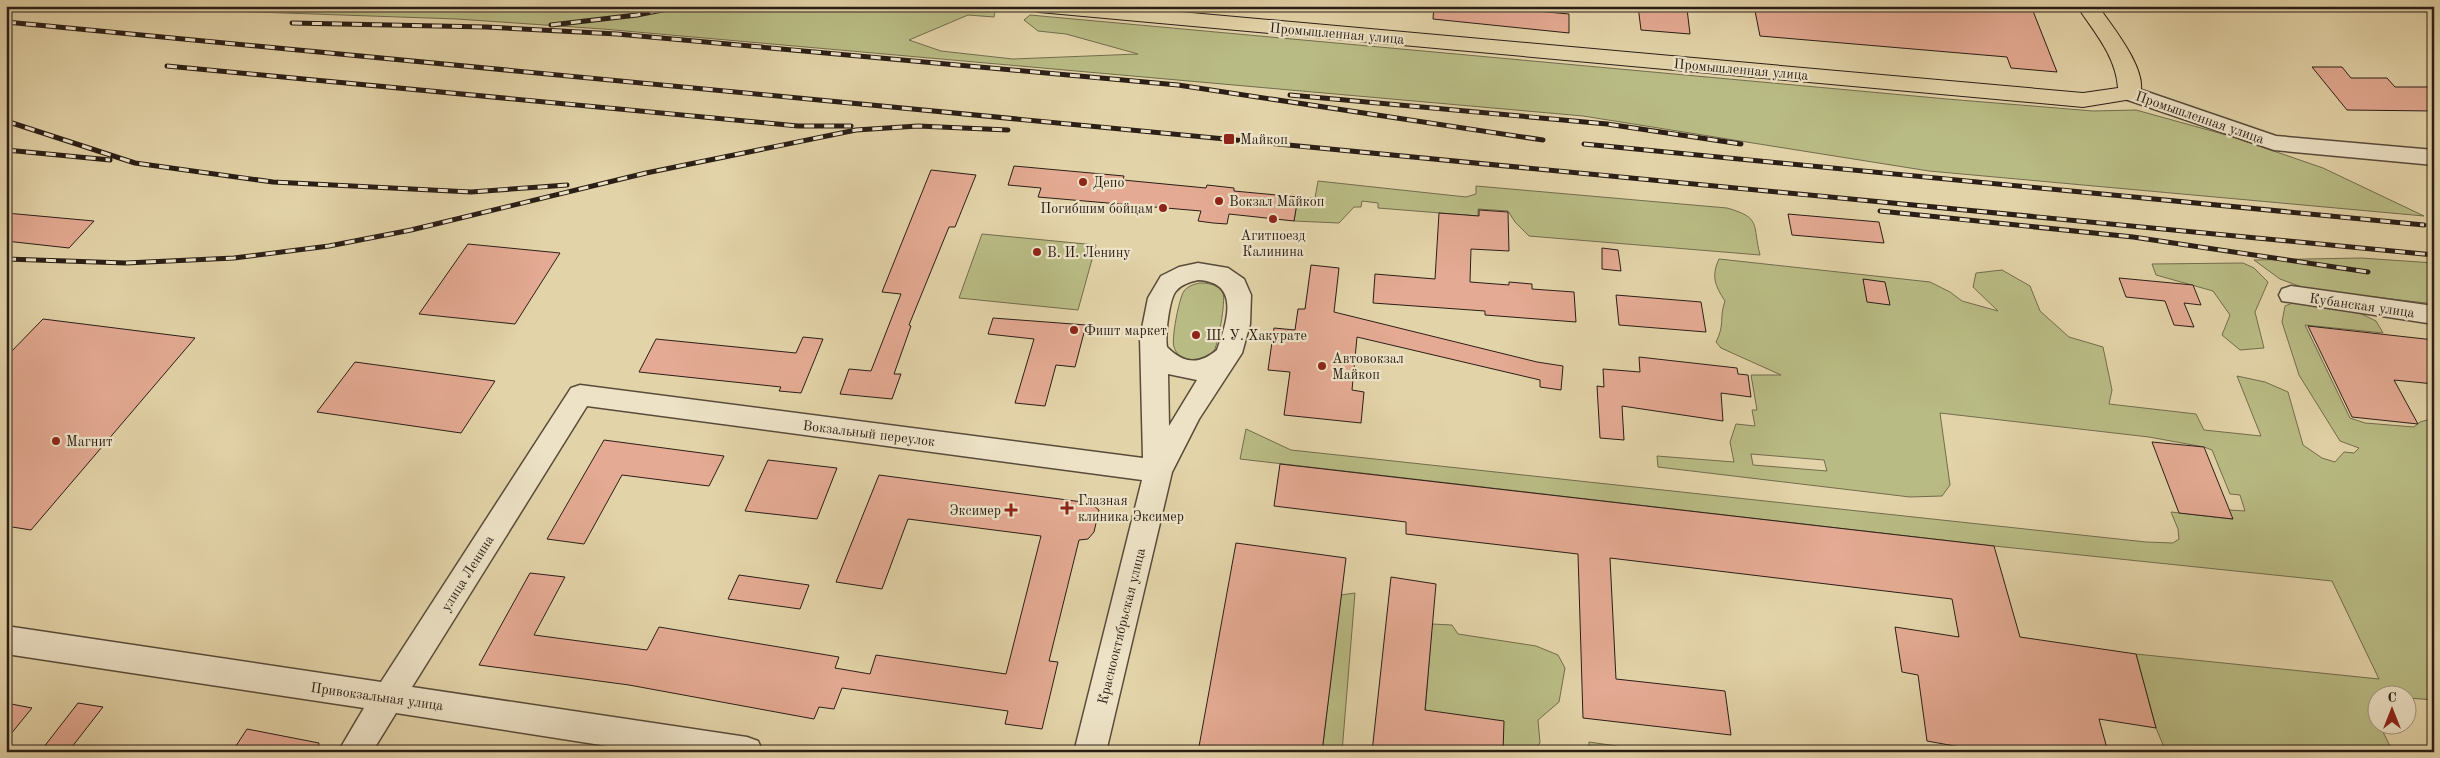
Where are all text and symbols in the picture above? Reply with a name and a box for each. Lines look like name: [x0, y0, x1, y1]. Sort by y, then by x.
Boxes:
street label: Промышленная улица: [1269, 21, 1405, 47]
street label: Промышленная улица: [1673, 57, 1809, 83]
street label: Промышленная улица: [2133, 89, 2266, 147]
marker: Майкоп: [1222, 132, 1236, 146]
place label: Майкоп: [1240, 133, 1288, 147]
marker: Депо: [1077, 176, 1089, 188]
place label: Депо: [1093, 176, 1124, 190]
marker: Вокзал Майкоп: [1213, 195, 1225, 207]
place label: Вокзал Майкоп: [1229, 195, 1325, 209]
place label: Погибшим бойцам: [1040, 202, 1153, 216]
marker: Погибшим бойцам: [1157, 202, 1169, 214]
marker: Агитпоезд Калинина: [1267, 213, 1279, 225]
place label: Агитпоезд Калинина: [1241, 229, 1306, 259]
marker: В. И. Ленину: [1031, 246, 1043, 258]
place label: В. И. Ленину: [1047, 246, 1131, 260]
street label: Кубанская улица: [2308, 292, 2415, 320]
marker: Фишт маркет: [1068, 324, 1080, 336]
place label: Фишт маркет: [1084, 324, 1167, 338]
marker: Ш. У. Хакурате: [1190, 329, 1202, 341]
place label: Ш. У. Хакурате: [1206, 329, 1307, 343]
place label: Автовокзал Майкоп: [1332, 352, 1404, 382]
marker: Автовокзал Майкоп: [1316, 360, 1328, 372]
street label: Вокзальный переулок: [802, 419, 936, 449]
marker: Магнит: [50, 435, 62, 447]
place label: Магнит: [66, 435, 113, 449]
place label: Глазная клиника Эксимер: [1078, 494, 1184, 524]
marker: Глазная клиника Эксимер: [1060, 501, 1074, 515]
place label: Эксимер: [950, 504, 1001, 518]
marker: Эксимер: [1005, 504, 1017, 516]
street label: улица Ленина: [439, 533, 497, 614]
street label: Краснооктябрьская улица: [1096, 547, 1148, 706]
street label: Привокзальная улица: [310, 681, 444, 713]
north arrow: [2368, 686, 2418, 736]
text: С: [2387, 691, 2397, 705]

